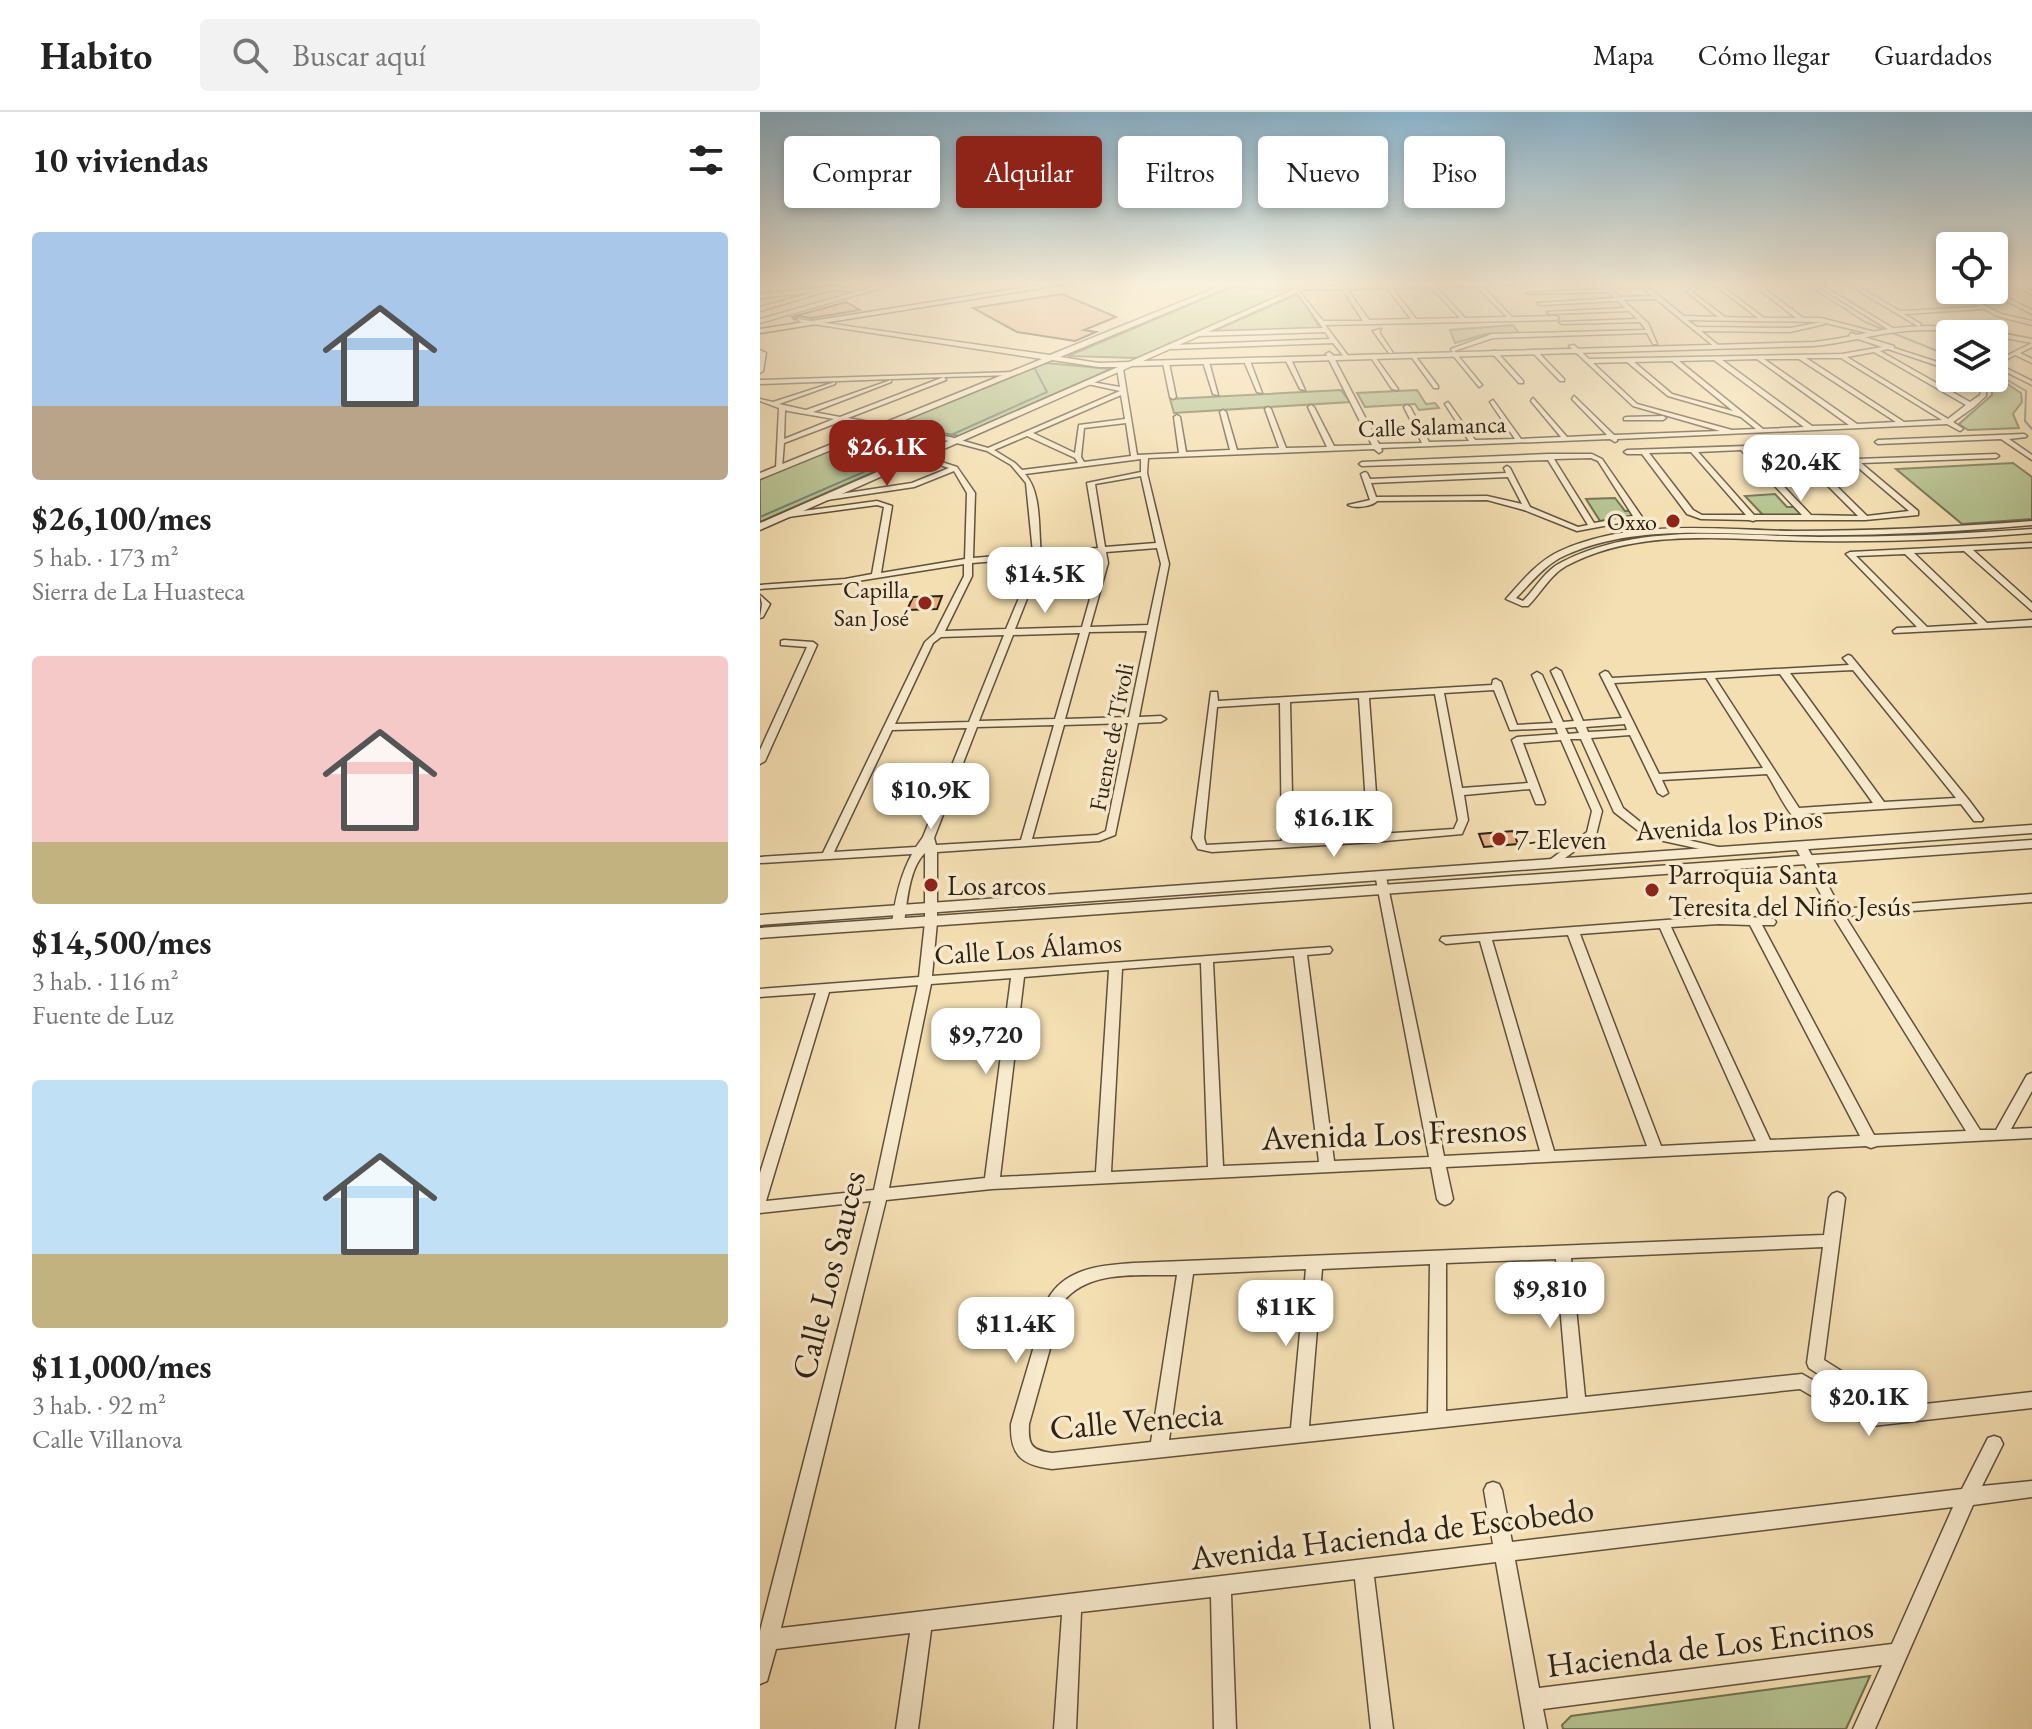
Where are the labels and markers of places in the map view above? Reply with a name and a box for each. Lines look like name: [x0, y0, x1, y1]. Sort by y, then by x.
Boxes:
pin: $26.1K: [822, 420, 952, 488]
pin: $20.4K: [1736, 435, 1866, 503]
place label: Oxxo: [1607, 506, 1657, 537]
marker: Oxxo: [1664, 512, 1682, 530]
pin: $14.5K: [980, 547, 1110, 615]
place label: Capilla San José: [834, 574, 909, 633]
marker: Capilla San José: [916, 594, 934, 612]
pin: $10.9K: [866, 763, 996, 831]
pin: $16.1K: [1269, 791, 1399, 859]
place label: 7-Eleven: [1515, 821, 1607, 857]
marker: 7-Eleven: [1490, 830, 1508, 848]
place label: Parroquia Santa Teresita del Niño Jesús: [1668, 856, 1910, 924]
place label: Los arcos: [947, 867, 1046, 903]
marker: Los arcos: [922, 876, 940, 894]
marker: Parroquia Santa Teresita del Niño Jesús: [1643, 881, 1661, 899]
pin: $9,720: [921, 1008, 1051, 1076]
pin: $9,810: [1485, 1262, 1615, 1330]
pin: $11K: [1239, 1280, 1333, 1348]
pin: $11.4K: [951, 1297, 1081, 1365]
pin: $20.1K: [1804, 1370, 1934, 1438]

